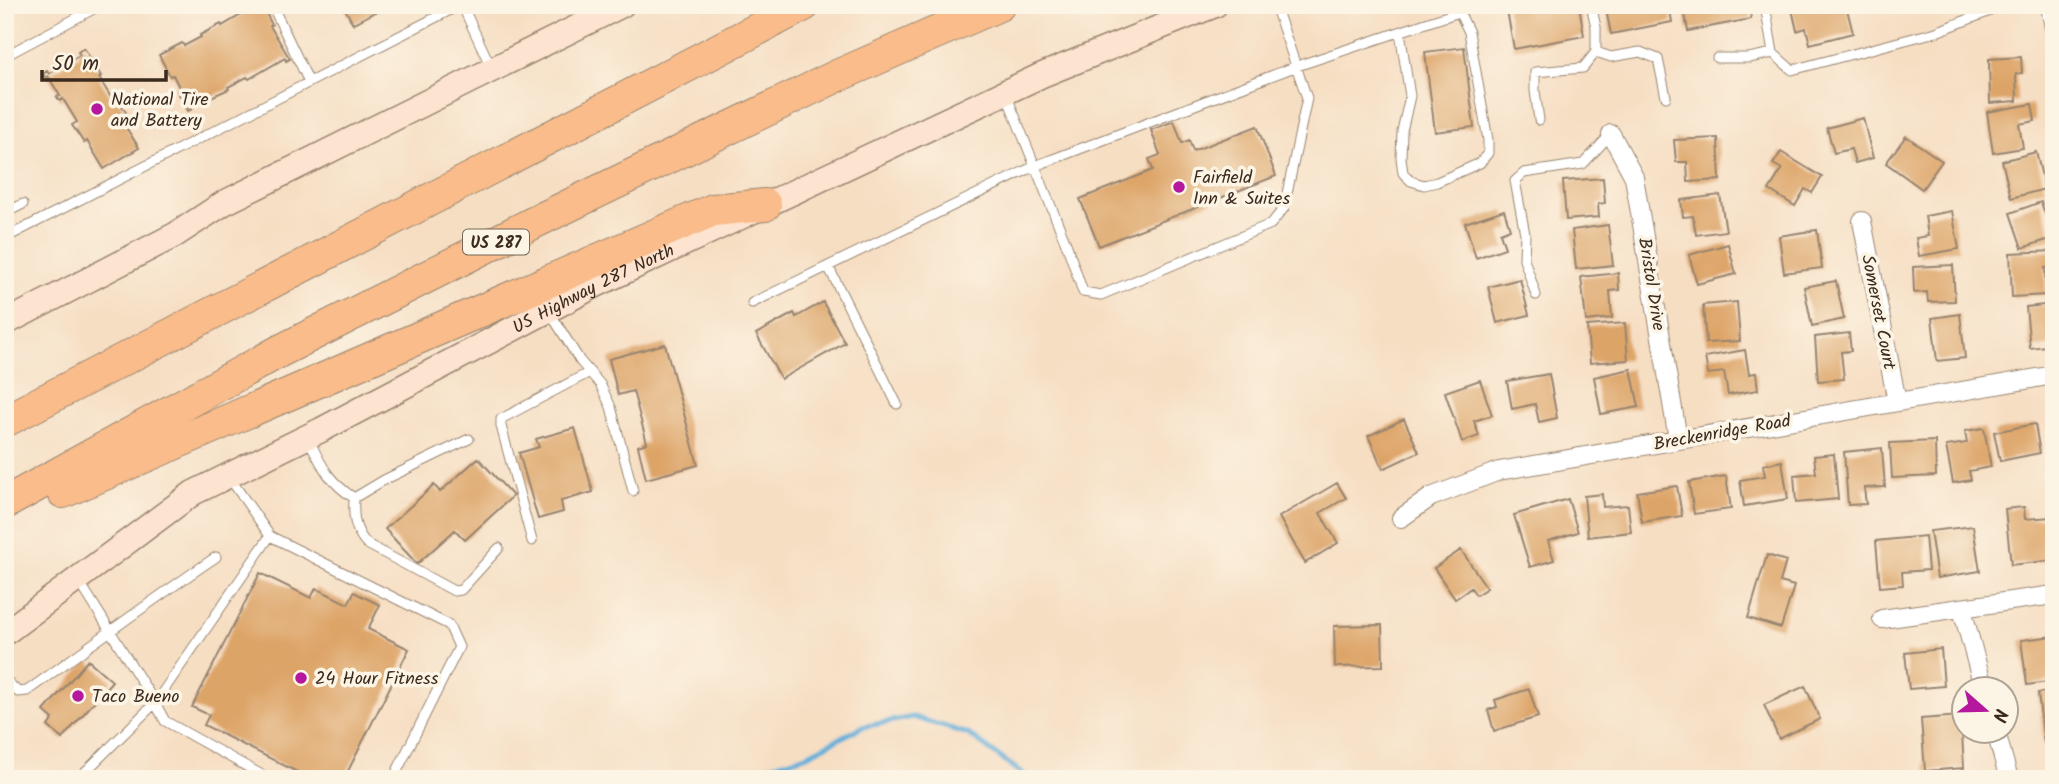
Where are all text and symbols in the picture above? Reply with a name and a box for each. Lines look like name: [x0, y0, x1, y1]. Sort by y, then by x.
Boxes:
scale bar: [42, 38, 166, 82]
text: 50 m: [52, 48, 99, 81]
place label: National Tire and Battery: [111, 86, 209, 136]
marker: National Tire and Battery: [89, 101, 105, 117]
place label: Fairfield Inn & Suites: [1193, 164, 1290, 214]
marker: Fairfield Inn & Suites: [1171, 179, 1187, 195]
road number: US 287: [463, 230, 529, 254]
street label: Bristol Drive: [1629, 236, 1672, 333]
street label: US Highway 287 North: [508, 237, 680, 343]
street label: Somerset Court: [1852, 252, 1903, 373]
street label: Breckenridge Road: [1651, 407, 1794, 460]
place label: 24 Hour Fitness: [315, 665, 439, 694]
marker: 24 Hour Fitness: [293, 670, 309, 686]
north arrow: [1951, 676, 2021, 746]
place label: Taco Bueno: [92, 683, 179, 712]
marker: Taco Bueno: [70, 688, 86, 704]
text: N: [1983, 704, 2015, 726]

